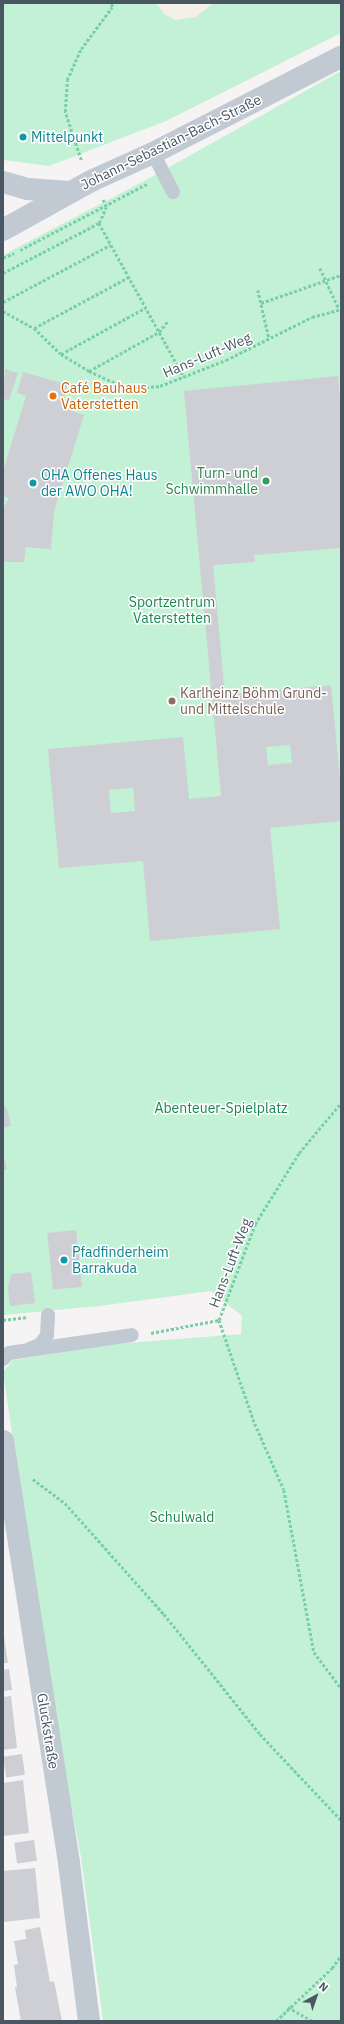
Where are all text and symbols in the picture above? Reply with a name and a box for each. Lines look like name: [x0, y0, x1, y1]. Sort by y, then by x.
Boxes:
street label: Johann-Sebastian-Bach-Straße: [78, 91, 264, 193]
place label: Mittelpunkt: [31, 129, 103, 145]
marker: Mittelpunkt: [18, 132, 28, 142]
street label: Hans-Luft-Weg: [160, 329, 254, 381]
place label: Café Bauhaus Vaterstetten: [61, 380, 147, 412]
marker: Café Bauhaus Vaterstetten: [48, 391, 58, 401]
place label: Turn- und Schwimmhalle: [166, 465, 258, 498]
place label: OHA Offenes Haus der AWO OHA!: [41, 467, 158, 500]
marker: Turn- und Schwimmhalle: [261, 476, 271, 486]
marker: OHA Offenes Haus der AWO OHA!: [28, 478, 38, 488]
park label: Sportzentrum Vaterstetten: [129, 594, 215, 626]
place label: Karlheinz Böhm Grund- und Mittelschule: [180, 685, 327, 718]
marker: Karlheinz Böhm Grund- und Mittelschule: [167, 696, 177, 706]
park label: Abenteuer-Spielplatz: [154, 1100, 288, 1116]
street label: Hans-Luft-Weg: [205, 1216, 255, 1310]
place label: Pfadfinderheim Barrakuda: [72, 1244, 169, 1276]
marker: Pfadfinderheim Barrakuda: [59, 1255, 69, 1265]
park label: Schulwald: [150, 1509, 214, 1525]
street label: Gluckstraße: [34, 1692, 62, 1770]
north arrow: [296, 1976, 336, 2016]
text: N: [316, 1979, 331, 1995]

